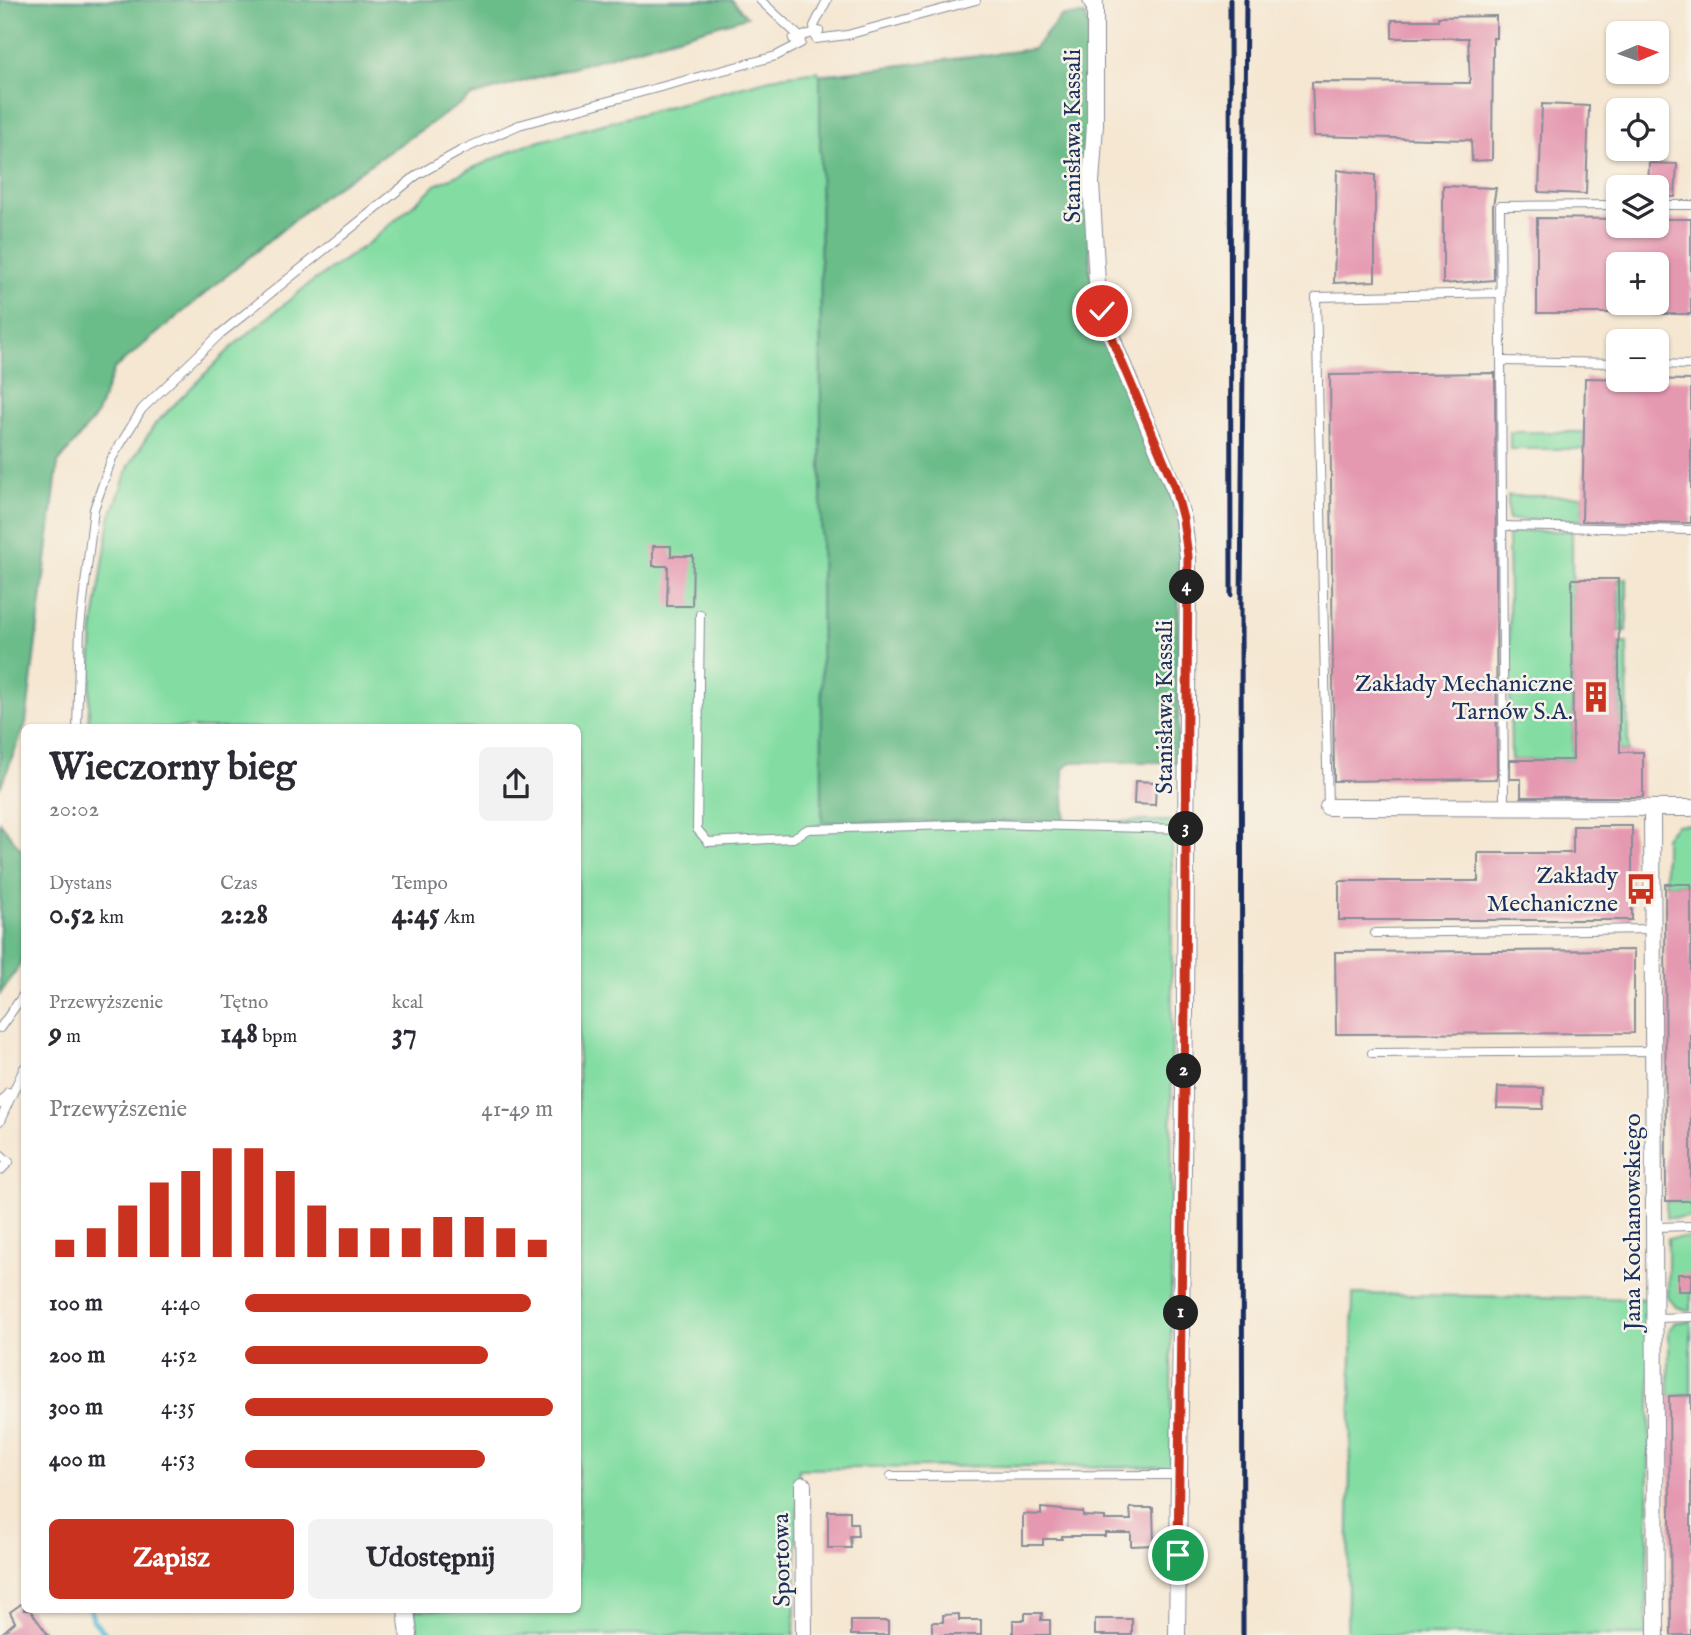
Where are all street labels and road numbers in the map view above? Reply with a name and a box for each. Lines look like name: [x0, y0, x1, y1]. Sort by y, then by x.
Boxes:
street label: Stanisława Kassali: [1058, 49, 1089, 223]
street label: Stanisława Kassali: [1150, 620, 1181, 794]
street label: Jana Kochanowskiego: [1618, 1113, 1649, 1334]
street label: Sportowa: [766, 1512, 799, 1607]

